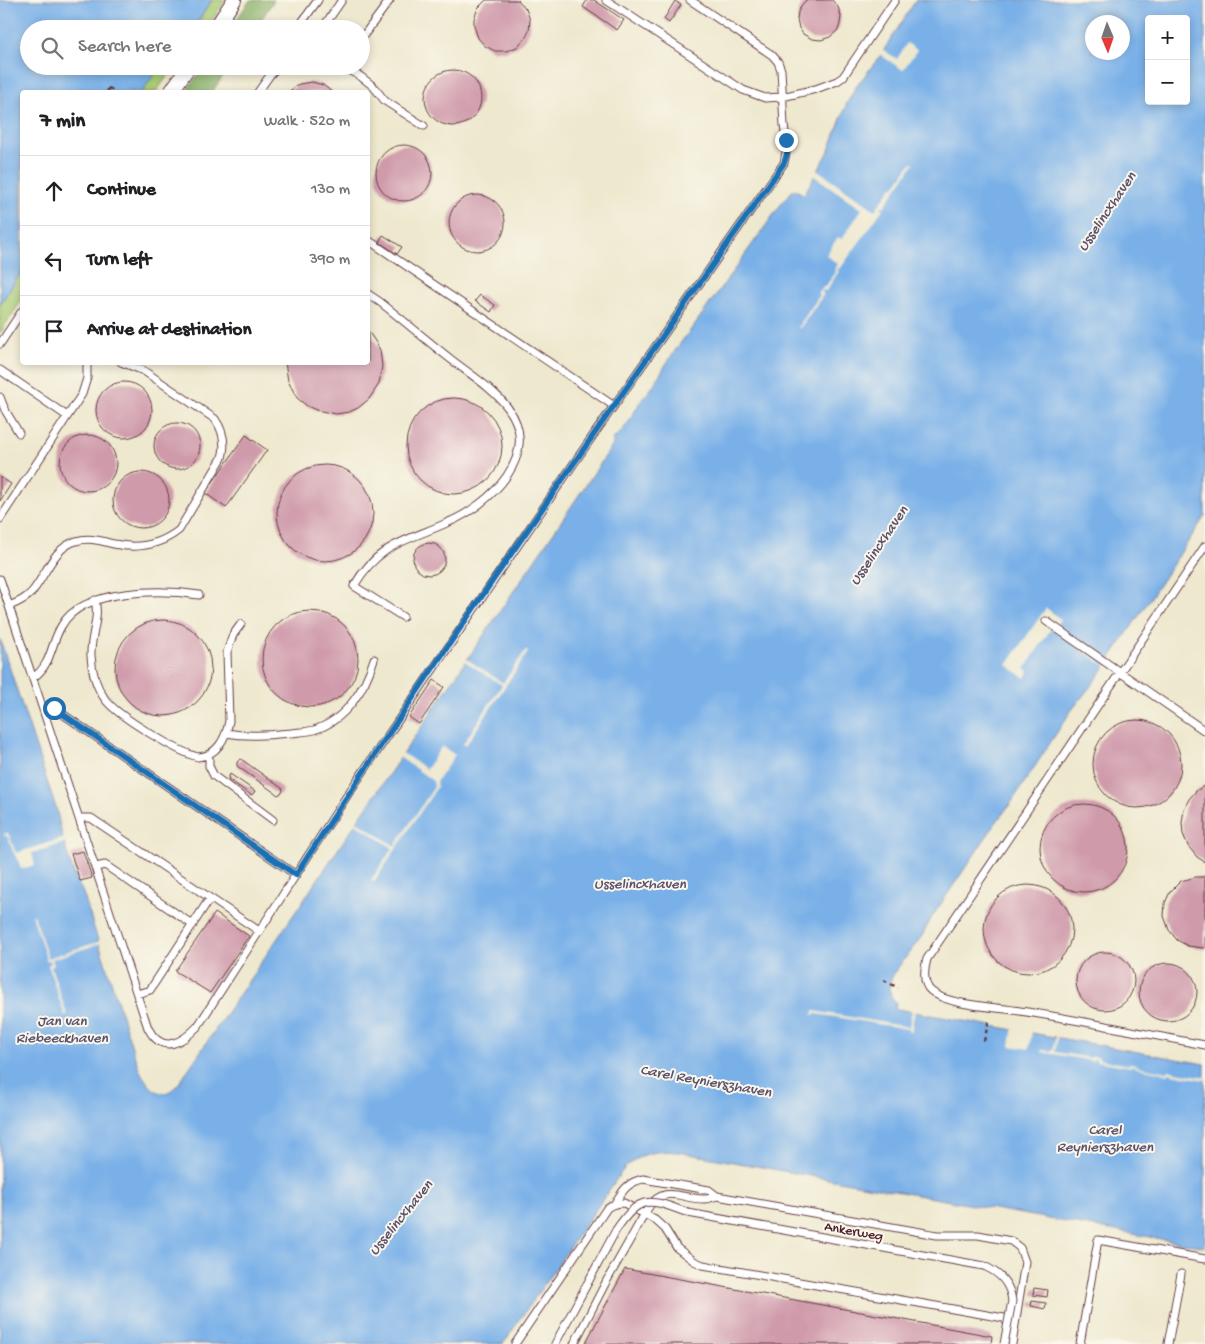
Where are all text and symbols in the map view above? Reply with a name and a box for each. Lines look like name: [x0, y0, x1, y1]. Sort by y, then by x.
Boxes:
north arrow: [1085, 15, 1130, 60]
map controls: [1145, 15, 1190, 105]
button: +: [1145, 15, 1190, 60]
search box: [20, 20, 370, 75]
icon: search: [38, 34, 66, 62]
text: Search here: [78, 36, 172, 59]
button: −: [1145, 60, 1190, 105]
text: 7 min: [40, 110, 85, 135]
text: Walk · 520 m: [264, 113, 350, 132]
route end: [775, 129, 798, 152]
water label: Usselincxhaven: [1074, 168, 1141, 255]
icon: ahead: [40, 177, 68, 205]
text: Continue: [87, 179, 156, 202]
text: 130 m: [311, 181, 350, 200]
icon: left: [40, 247, 68, 275]
text: Turn left: [87, 249, 151, 272]
text: 390 m: [309, 251, 350, 270]
icon: arrive: [40, 317, 68, 345]
text: Arrive at destination: [87, 319, 251, 342]
water label: Usselincxhaven: [846, 502, 913, 589]
route start: [43, 697, 66, 720]
water label: Usselincxhaven: [594, 876, 687, 894]
water label: Jan van Riebeeckhaven: [16, 1013, 109, 1048]
water label: Carel Reynierszhaven: [639, 1062, 773, 1103]
water label: Carel Reynierszhaven: [1057, 1122, 1154, 1157]
water label: Usselincxhaven: [366, 1176, 438, 1260]
street label: Ankerweg: [823, 1219, 884, 1246]

